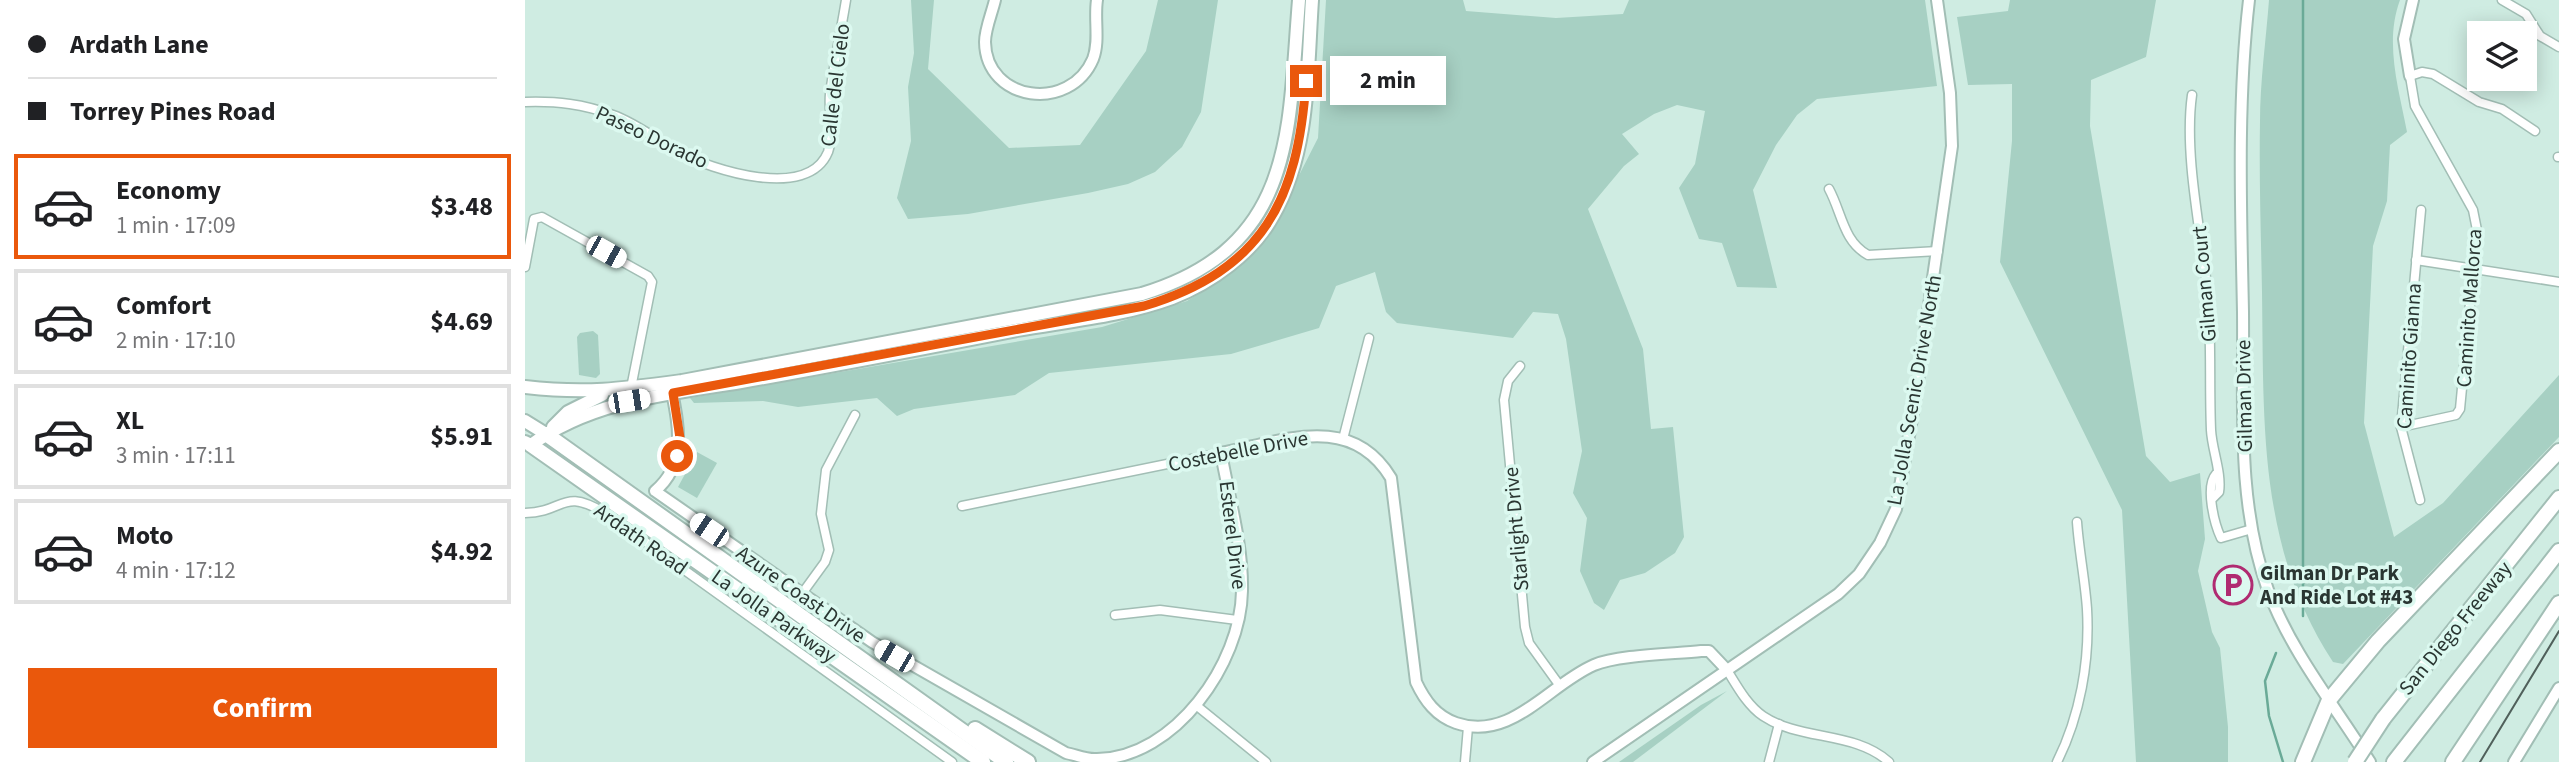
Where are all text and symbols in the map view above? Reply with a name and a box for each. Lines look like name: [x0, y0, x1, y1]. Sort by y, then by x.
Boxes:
map controls: [2467, 21, 2537, 91]
button: layers: [2467, 21, 2537, 91]
street label: Calle del Cielo: [813, 22, 857, 148]
text: Ardath Lane: [70, 26, 209, 63]
callout: 2 min: [1331, 56, 1446, 106]
text: 2 min: [1360, 64, 1416, 97]
route end: [1290, 65, 1322, 97]
text: Torrey Pines Road: [70, 93, 276, 130]
street label: Paseo Dorado: [591, 98, 713, 176]
text: Economy: [116, 172, 221, 209]
icon: car: [32, 175, 95, 238]
text: $3.48: [430, 188, 493, 225]
text: 1 min · 17:09: [116, 209, 236, 242]
street label: Gilman Court: [2184, 225, 2224, 343]
street label: Caminito Mallorca: [2448, 228, 2490, 388]
car: [583, 233, 630, 271]
street label: La Jolla Scenic Drive North: [1879, 272, 1949, 508]
street label: Caminito Gianna: [2389, 282, 2429, 430]
text: Comfort: [116, 287, 211, 324]
icon: car: [32, 290, 95, 353]
text: $4.69: [430, 303, 493, 340]
text: 2 min · 17:10: [116, 324, 236, 357]
street label: Gilman Drive: [2228, 339, 2260, 453]
car: [607, 387, 652, 415]
text: XL: [116, 402, 144, 439]
icon: car: [32, 405, 95, 468]
text: $5.91: [430, 418, 493, 455]
street label: Costebelle Drive: [1166, 423, 1310, 479]
text: 3 min · 17:11: [116, 439, 236, 472]
route start: [661, 440, 693, 472]
street label: Starlight Drive: [1496, 466, 1536, 592]
street label: Esterel Drive: [1211, 479, 1255, 591]
street label: Ardath Road: [588, 496, 694, 582]
car: [686, 510, 733, 550]
text: Moto: [116, 517, 173, 554]
icon: car: [32, 520, 95, 583]
text: $4.92: [430, 533, 493, 570]
street label: Azure Coast Drive: [730, 538, 872, 650]
text: 4 min · 17:12: [116, 554, 236, 587]
street label: San Diego Freeway: [2391, 554, 2519, 702]
place label: Gilman Dr Park And Ride Lot #43: [2259, 558, 2413, 612]
street label: La Jolla Parkway: [705, 562, 843, 670]
parking icon: Gilman Dr Park And Ride Lot #43: [2212, 564, 2254, 606]
car: [871, 636, 918, 676]
button: Confirm: [28, 668, 497, 748]

